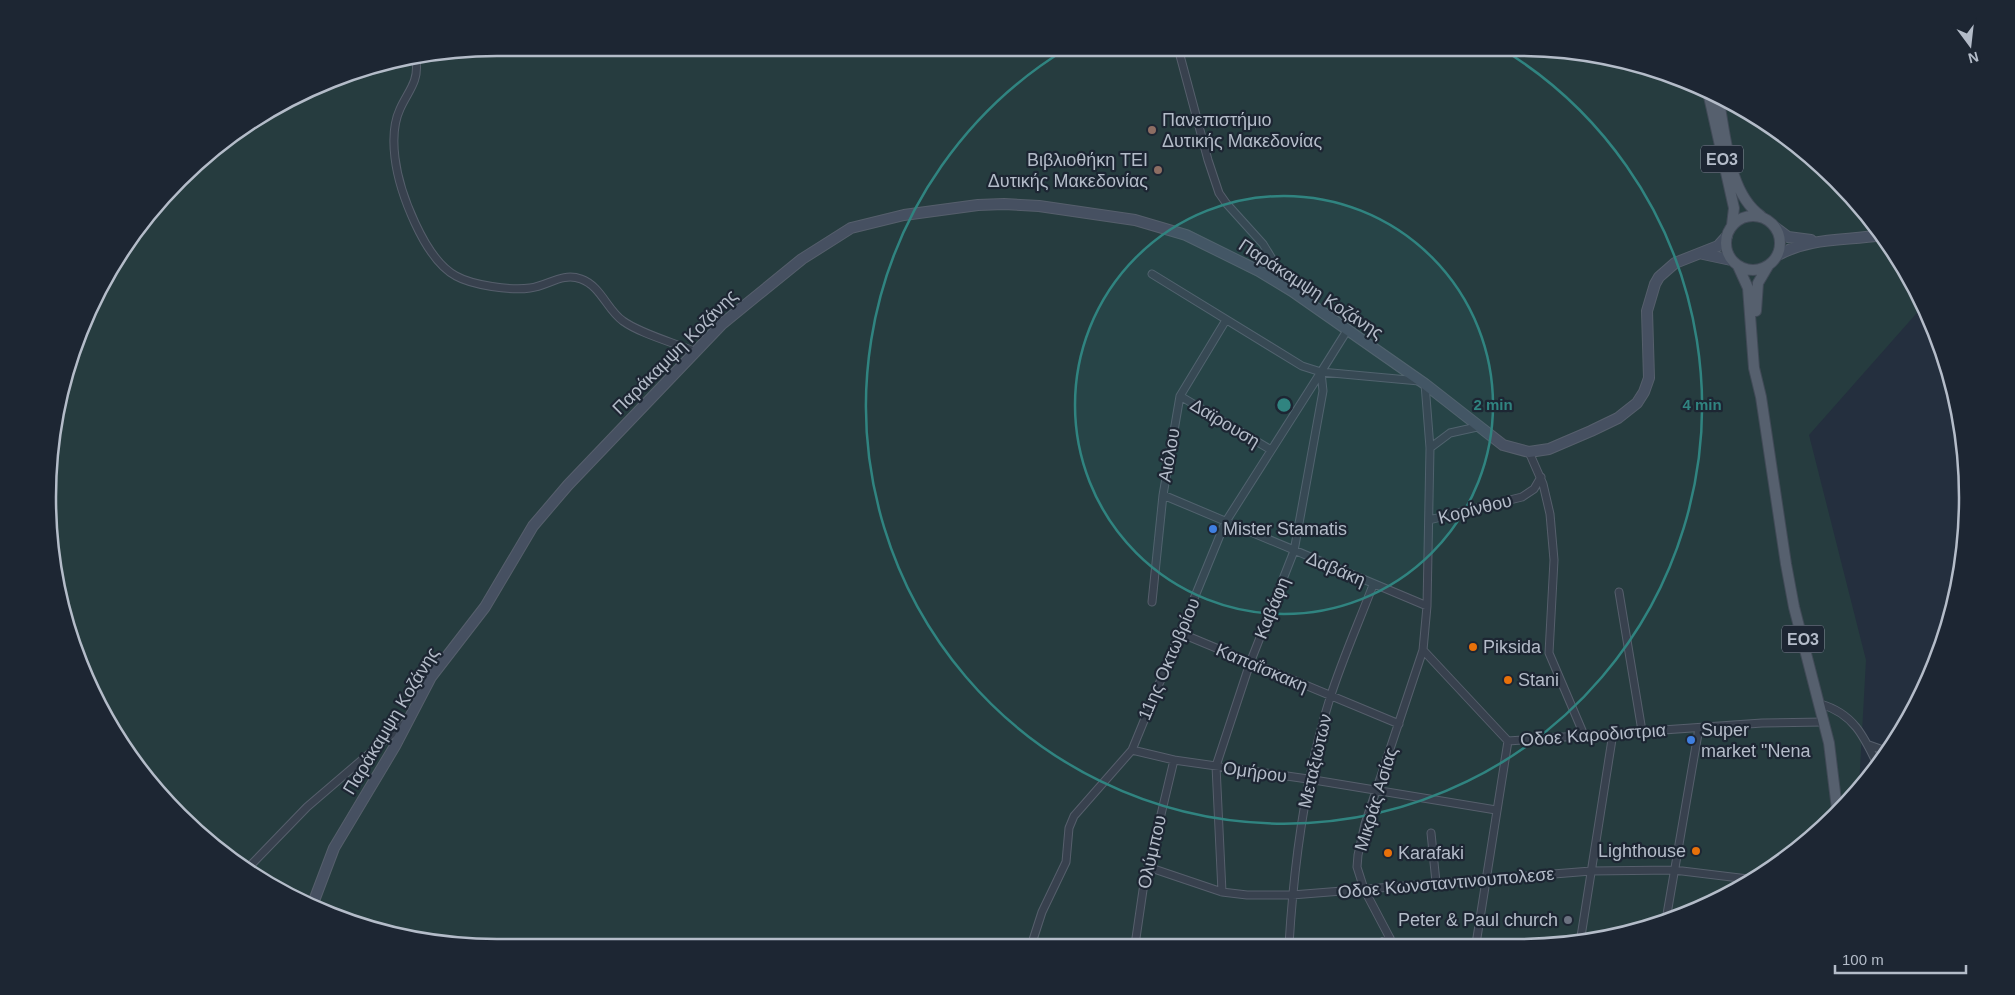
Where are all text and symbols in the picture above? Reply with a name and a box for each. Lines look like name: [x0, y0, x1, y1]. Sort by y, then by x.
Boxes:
north arrow: [1945, 20, 1995, 70]
text: N: [1966, 49, 1980, 67]
place label: Πανεπιστήμιο Δυτικής Μακεδονίας: [1162, 110, 1323, 151]
marker: Πανεπιστήμιο Δυτικής Μακεδονίας: [1146, 124, 1158, 136]
road number: ΕΟ3: [1701, 146, 1743, 172]
place label: Βιβλιοθήκη ΤΕΙ Δυτικής Μακεδονίας: [988, 150, 1148, 191]
marker: Βιβλιοθήκη ΤΕΙ Δυτικής Μακεδονίας: [1152, 164, 1164, 176]
street label: Παράκαμψη Κοζάνης: [1235, 235, 1387, 343]
street label: Παράκαμψη Κοζάνης: [609, 285, 742, 418]
street label: Δαϊρουση: [1187, 394, 1263, 452]
centre of rings: [1275, 396, 1293, 414]
text: 2 min: [1473, 396, 1513, 413]
text: 4 min: [1682, 396, 1722, 413]
street label: Αιόλου: [1154, 427, 1184, 483]
street label: Κορίνθου: [1436, 490, 1514, 528]
place label: Mister Stamatis: [1223, 519, 1347, 539]
marker: Mister Stamatis: [1207, 523, 1219, 535]
street label: Δαβάκη: [1303, 548, 1369, 590]
street label: Καβάφη: [1251, 574, 1293, 642]
street label: 11ης Οκτωβρίου: [1134, 595, 1204, 723]
road number: ΕΟ3: [1782, 626, 1824, 652]
place label: Piksida: [1483, 637, 1542, 657]
street label: Καπαΐσκακη: [1213, 640, 1311, 696]
marker: Piksida: [1467, 641, 1479, 653]
street label: Παράκαμψη Κοζάνης: [339, 644, 443, 798]
place label: Stani: [1518, 670, 1559, 690]
marker: Stani: [1502, 674, 1514, 686]
street label: Μεταξιωτων: [1294, 712, 1336, 810]
street label: Oδοε Καροδιστρια: [1519, 720, 1667, 750]
place label: Super market "Nena: [1701, 720, 1811, 761]
marker: Super market "Nena: [1685, 734, 1697, 746]
street label: Μικράς Ασίας: [1351, 744, 1401, 853]
street label: Ομήρου: [1222, 758, 1288, 786]
street label: Ολύμπου: [1134, 813, 1170, 891]
place label: Lighthouse: [1598, 841, 1686, 861]
place label: Karafaki: [1398, 843, 1464, 863]
marker: Lighthouse: [1690, 845, 1702, 857]
marker: Karafaki: [1382, 847, 1394, 859]
street label: Oδοε Κωνσταντινουπολεσε: [1337, 864, 1555, 902]
place label: Peter & Paul church: [1398, 910, 1558, 930]
marker: Peter & Paul church: [1562, 914, 1574, 926]
scale bar: [1835, 942, 1966, 974]
text: 100 m: [1842, 951, 1884, 968]

